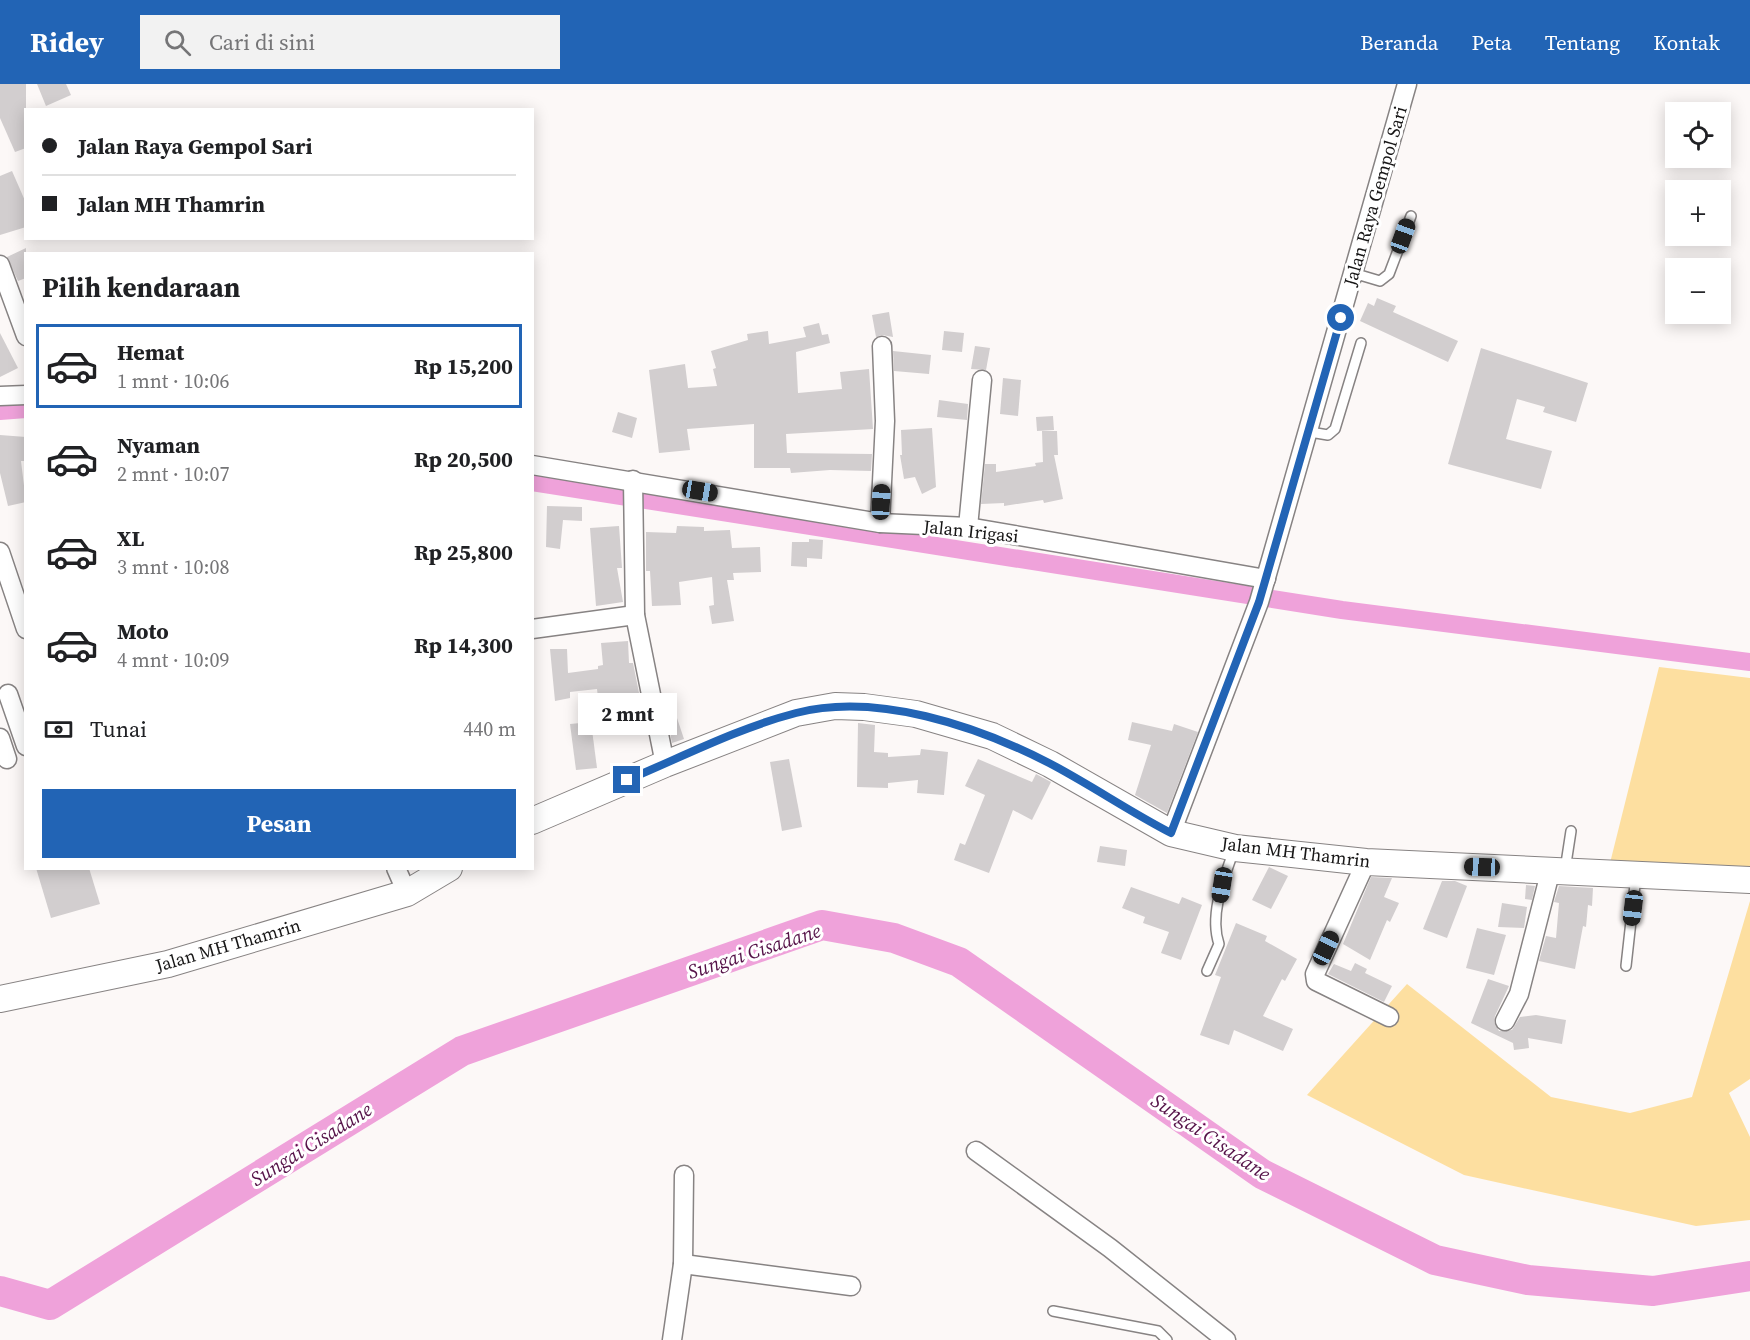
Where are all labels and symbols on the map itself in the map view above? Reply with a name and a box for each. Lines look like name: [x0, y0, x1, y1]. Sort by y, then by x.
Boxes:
street label: Jalan Raya Gempol Sari: [1337, 103, 1413, 290]
car: [1388, 216, 1418, 256]
route start: [1327, 304, 1354, 331]
car: [681, 479, 719, 503]
car: [871, 484, 891, 520]
street label: Jalan Irigasi: [921, 513, 1020, 548]
callout: 2 mnt: [578, 693, 676, 735]
route end: [613, 766, 640, 793]
street label: Jalan MH Thamrin: [1219, 830, 1372, 874]
car: [1464, 857, 1500, 877]
car: [1210, 866, 1234, 904]
car: [1622, 889, 1644, 927]
street label: Jalan MH Thamrin: [152, 912, 304, 978]
water label: Sungai Cisadane: [684, 916, 824, 986]
car: [1310, 928, 1342, 968]
water label: Sungai Cisadane: [1146, 1087, 1276, 1187]
water label: Sungai Cisadane: [245, 1095, 377, 1193]

